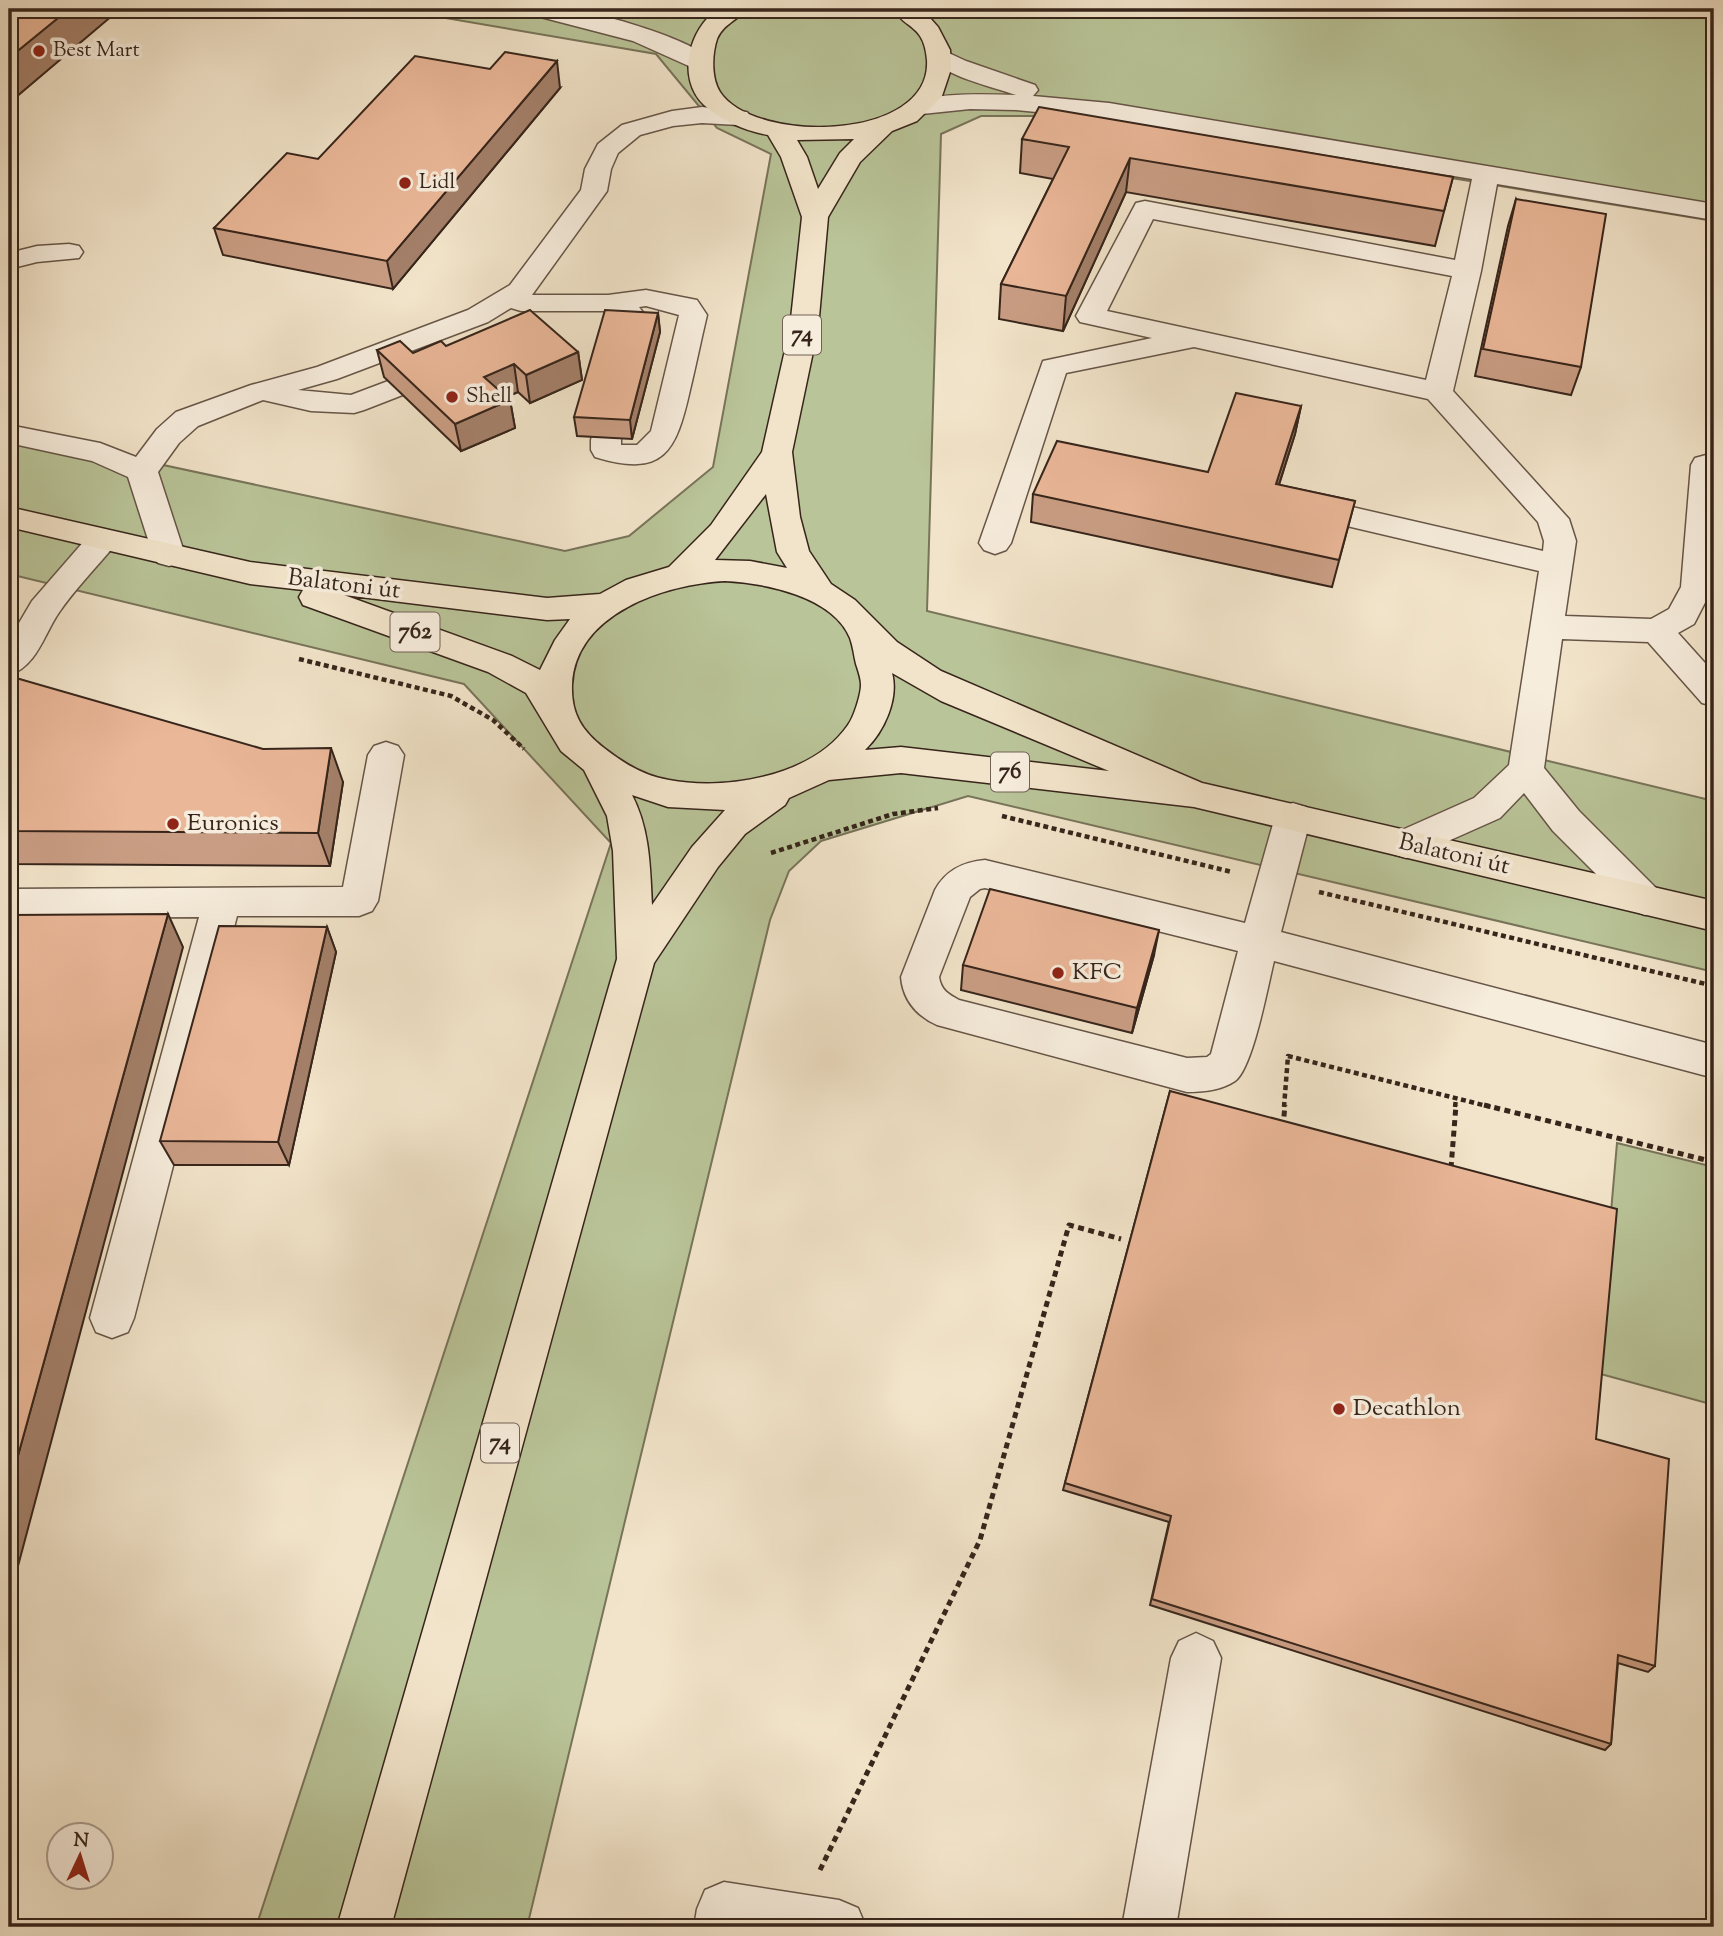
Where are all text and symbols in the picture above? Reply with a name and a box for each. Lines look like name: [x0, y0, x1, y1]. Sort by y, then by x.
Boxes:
place label: Best Mart: [53, 36, 140, 66]
marker: Best Mart: [31, 43, 47, 59]
place label: Lidl: [419, 168, 455, 198]
marker: Lidl: [397, 175, 413, 191]
road number: 74: [783, 316, 821, 354]
place label: Shell: [466, 382, 512, 412]
marker: Shell: [444, 389, 460, 405]
street label: Balatoni út: [286, 561, 402, 609]
road number: 762: [390, 612, 440, 652]
road number: 76: [991, 752, 1029, 792]
place label: Euronics: [187, 807, 279, 841]
marker: Euronics: [165, 816, 181, 832]
street label: Balatoni út: [1395, 826, 1513, 884]
place label: KFC: [1072, 956, 1122, 990]
marker: KFC: [1050, 965, 1066, 981]
place label: Decathlon: [1353, 1392, 1461, 1426]
marker: Decathlon: [1331, 1401, 1347, 1417]
road number: 74: [481, 1424, 519, 1462]
north arrow: [46, 1820, 116, 1890]
text: N: [73, 1828, 90, 1856]

